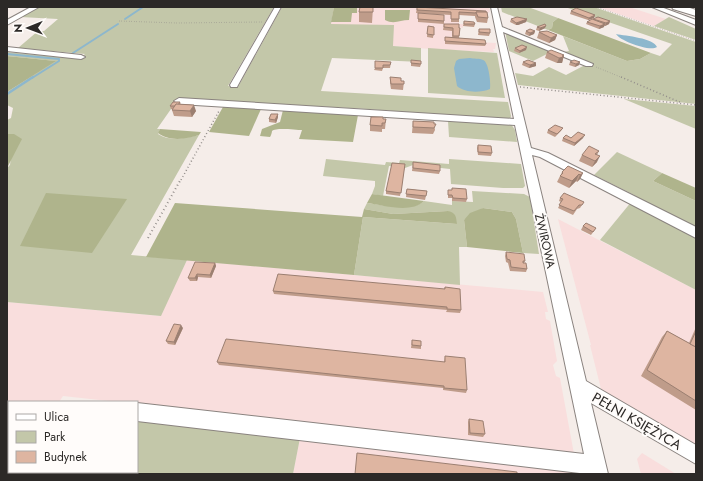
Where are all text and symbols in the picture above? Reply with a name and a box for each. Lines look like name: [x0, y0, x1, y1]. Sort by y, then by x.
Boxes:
north arrow: [8, 8, 48, 48]
text: N: [10, 24, 26, 33]
street label: ŻWIROWA: [530, 212, 560, 270]
street label: PEŁNI KSIĘŻYCA: [589, 387, 686, 455]
legend: [8, 401, 138, 473]
text: Ulica: [44, 408, 69, 426]
text: Park: [44, 428, 66, 446]
text: Budynek: [44, 448, 88, 466]

